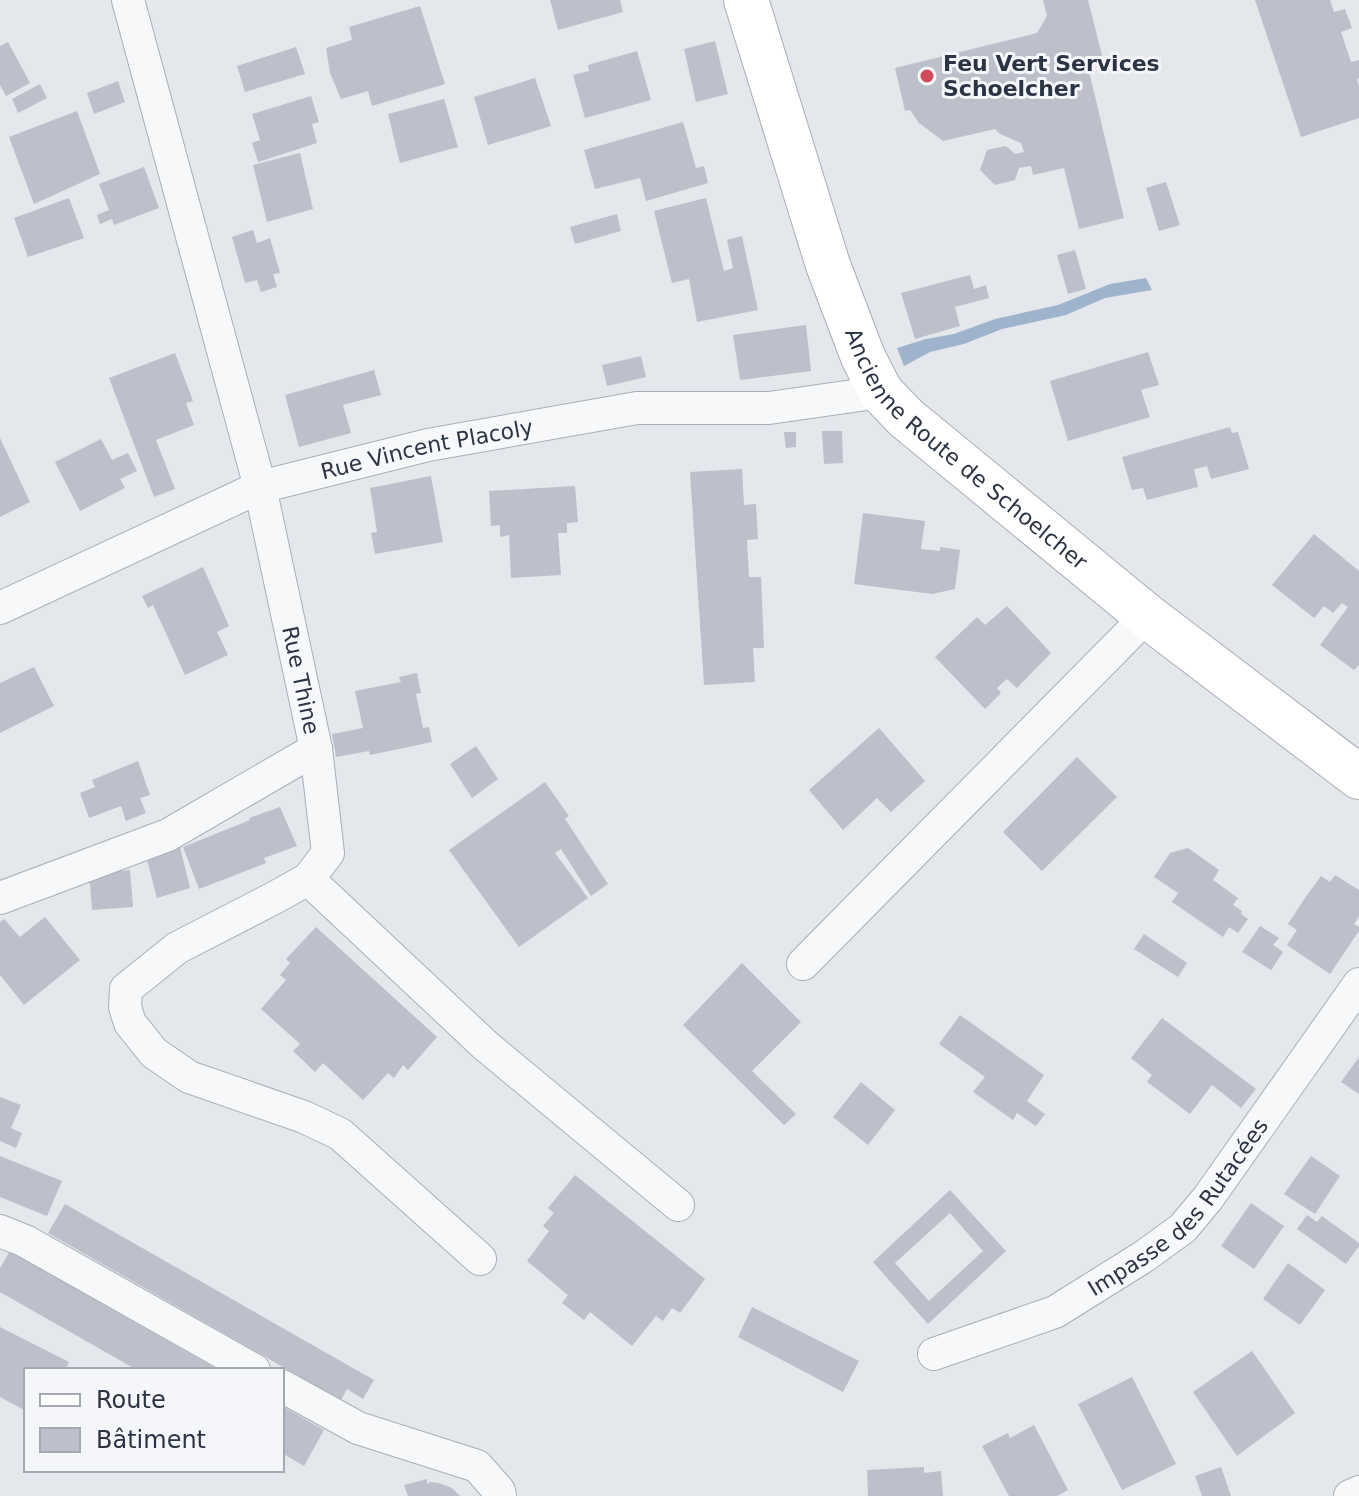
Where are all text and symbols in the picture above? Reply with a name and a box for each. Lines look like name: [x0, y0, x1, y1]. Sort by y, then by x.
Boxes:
place label: Feu Vert Services Schoelcher: [943, 51, 1160, 101]
marker: Feu Vert Services Schoelcher: [918, 67, 936, 85]
street label: Ancienne Route de Schoelcher: [840, 325, 1093, 575]
street label: Rue Vincent Placoly: [318, 415, 535, 484]
street label: Rue Thine: [277, 624, 324, 736]
street label: Impasse des Rutacées: [1083, 1114, 1273, 1301]
legend: [24, 1368, 284, 1472]
text: Route: [96, 1386, 166, 1414]
text: Bâtiment: [96, 1426, 206, 1454]

